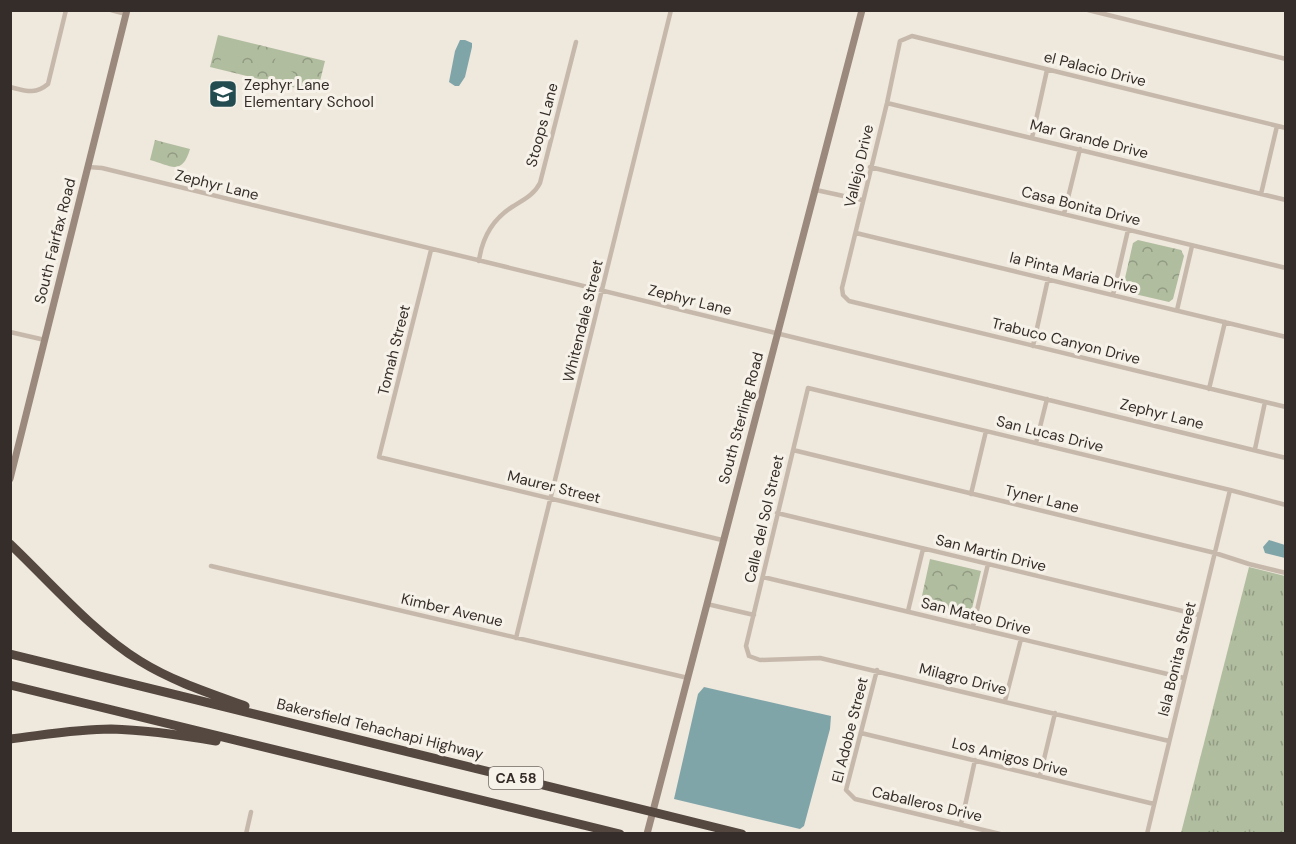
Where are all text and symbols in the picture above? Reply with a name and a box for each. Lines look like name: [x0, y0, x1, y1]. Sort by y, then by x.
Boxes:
street label: el Palacio Drive: [1042, 47, 1148, 91]
place label: Zephyr Lane Elementary School: [244, 75, 374, 112]
school or university icon: Zephyr Lane Elementary School: [207, 78, 239, 110]
street label: Stoops Lane: [521, 81, 563, 169]
street label: Mar Grande Drive: [1028, 115, 1150, 163]
street label: Vallejo Drive: [840, 123, 878, 209]
street label: Zephyr Lane: [173, 165, 261, 205]
street label: South Fairfax Road: [30, 176, 80, 306]
street label: Casa Bonita Drive: [1019, 182, 1143, 230]
street label: la Pinta Maria Drive: [1008, 247, 1140, 299]
street label: Whitendale Street: [558, 258, 608, 384]
street label: Zephyr Lane: [646, 280, 734, 320]
street label: Tomah Street: [373, 303, 415, 397]
street label: Trabuco Canyon Drive: [990, 313, 1142, 369]
street label: South Sterling Road: [714, 350, 768, 486]
street label: Zephyr Lane: [1118, 394, 1206, 434]
street label: San Lucas Drive: [994, 411, 1106, 457]
street label: Calle del Sol Street: [740, 453, 788, 585]
street label: Maurer Street: [505, 466, 603, 508]
street label: Tyner Lane: [1003, 480, 1081, 518]
street label: San Martin Drive: [934, 530, 1048, 576]
street label: Kimber Avenue: [399, 589, 505, 631]
street label: San Mateo Drive: [919, 593, 1033, 639]
street label: Isla Bonita Street: [1153, 600, 1201, 718]
street label: Milagro Drive: [917, 658, 1009, 700]
street label: El Adobe Street: [827, 675, 873, 785]
street label: Bakersfield Tehachapi Highway: [274, 694, 486, 765]
street label: Los Amigos Drive: [950, 733, 1070, 781]
road number: CA 58: [489, 767, 543, 789]
street label: Caballeros Drive: [870, 782, 984, 826]

